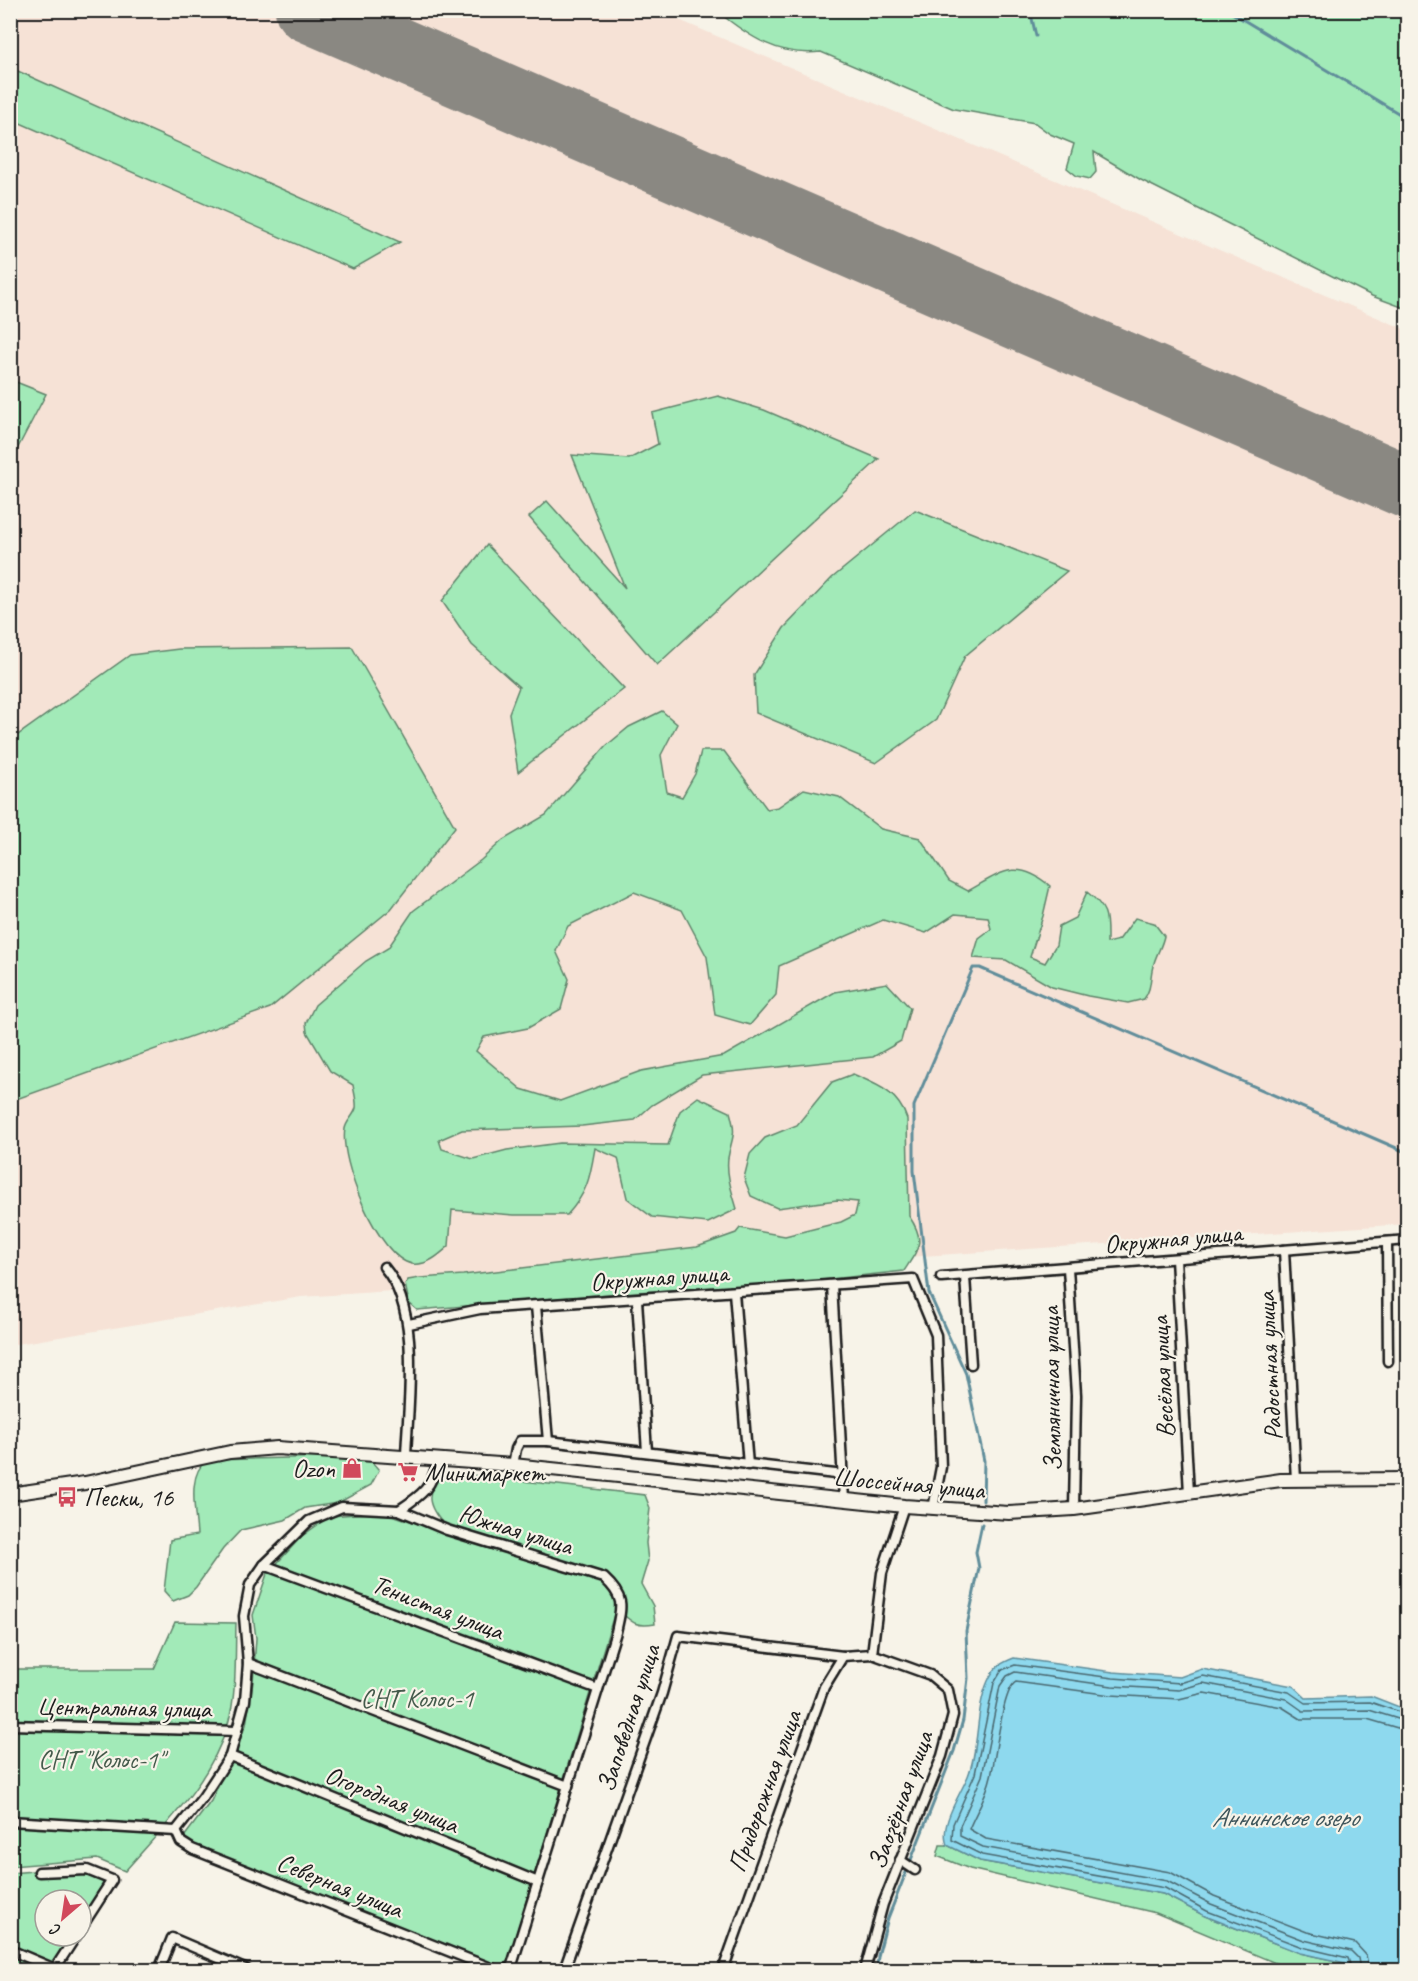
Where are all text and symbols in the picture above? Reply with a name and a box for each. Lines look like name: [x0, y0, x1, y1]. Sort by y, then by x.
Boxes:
street label: Окружная улица: [1103, 1216, 1246, 1261]
street label: Окружная улица: [589, 1256, 731, 1299]
street label: Радостная улица: [1249, 1289, 1290, 1441]
street label: Земляничная улица: [1034, 1305, 1069, 1472]
street label: Весёлая улица: [1143, 1314, 1182, 1438]
place label: Ozon: [292, 1452, 335, 1485]
shop icon: Ozon: [340, 1456, 364, 1480]
place label: Минимаркет: [425, 1456, 547, 1489]
supermarket icon: Минимаркет: [396, 1460, 420, 1484]
street label: Шоссейная улица: [832, 1460, 987, 1507]
place label: Пески, 16: [84, 1481, 175, 1514]
bus stop icon: Пески, 16: [55, 1485, 79, 1509]
street label: Южная улица: [455, 1497, 578, 1563]
street label: Тенистая улица: [367, 1567, 510, 1648]
street label: Заповедная улица: [589, 1639, 668, 1796]
park label: СНТ Колос-1: [360, 1682, 475, 1715]
street label: Центральная улица: [37, 1689, 213, 1726]
street label: Придорожная улица: [720, 1704, 810, 1876]
street label: Заозёрная улица: [860, 1725, 942, 1874]
park label: СНТ "Колос-1": [38, 1743, 169, 1776]
street label: Огородная улица: [320, 1758, 465, 1842]
water label: Аннинское озеро: [1212, 1800, 1362, 1834]
street label: Северная улица: [272, 1845, 409, 1926]
north arrow: [33, 1888, 93, 1948]
text: С: [46, 1919, 64, 1941]

